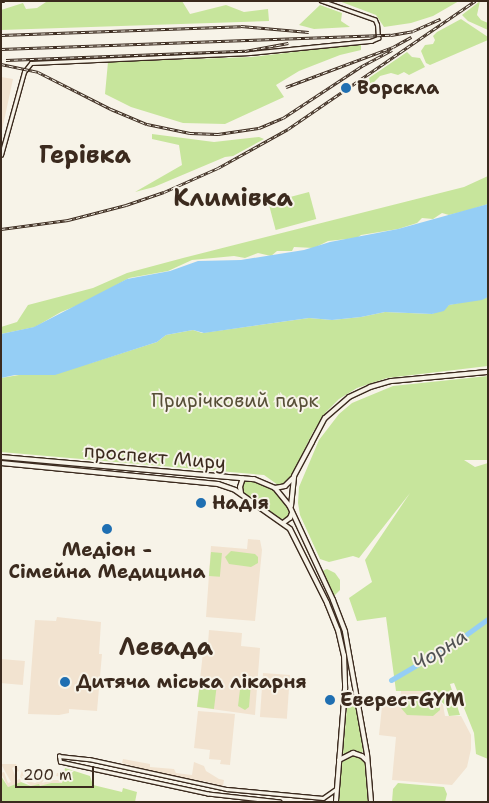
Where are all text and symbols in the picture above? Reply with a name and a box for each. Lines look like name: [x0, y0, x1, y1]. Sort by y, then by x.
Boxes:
place label: Ворскла: [357, 77, 439, 99]
marker: Ворскла: [339, 81, 353, 95]
district label: Герівка: [39, 142, 131, 170]
district label: Климівка: [173, 185, 293, 213]
park label: Прирічковий парк: [151, 390, 319, 412]
street label: проспект Миру: [83, 439, 227, 475]
place label: Надія: [212, 492, 269, 514]
marker: Надія: [194, 496, 208, 510]
marker: Медіон - Сімейна Медицина: [100, 522, 114, 536]
place label: Медіон - Сімейна Медицина: [8, 539, 206, 583]
water label: Чорна: [408, 624, 472, 676]
district label: Левада: [119, 634, 213, 662]
place label: Дитяча міська лікарня: [76, 671, 307, 693]
marker: Дитяча міська лікарня: [58, 675, 72, 689]
place label: ЕверестGYM: [340, 689, 464, 711]
marker: ЕверестGYM: [324, 694, 336, 706]
scale bar: [18, 756, 96, 788]
text: 200 m: [23, 765, 72, 785]

